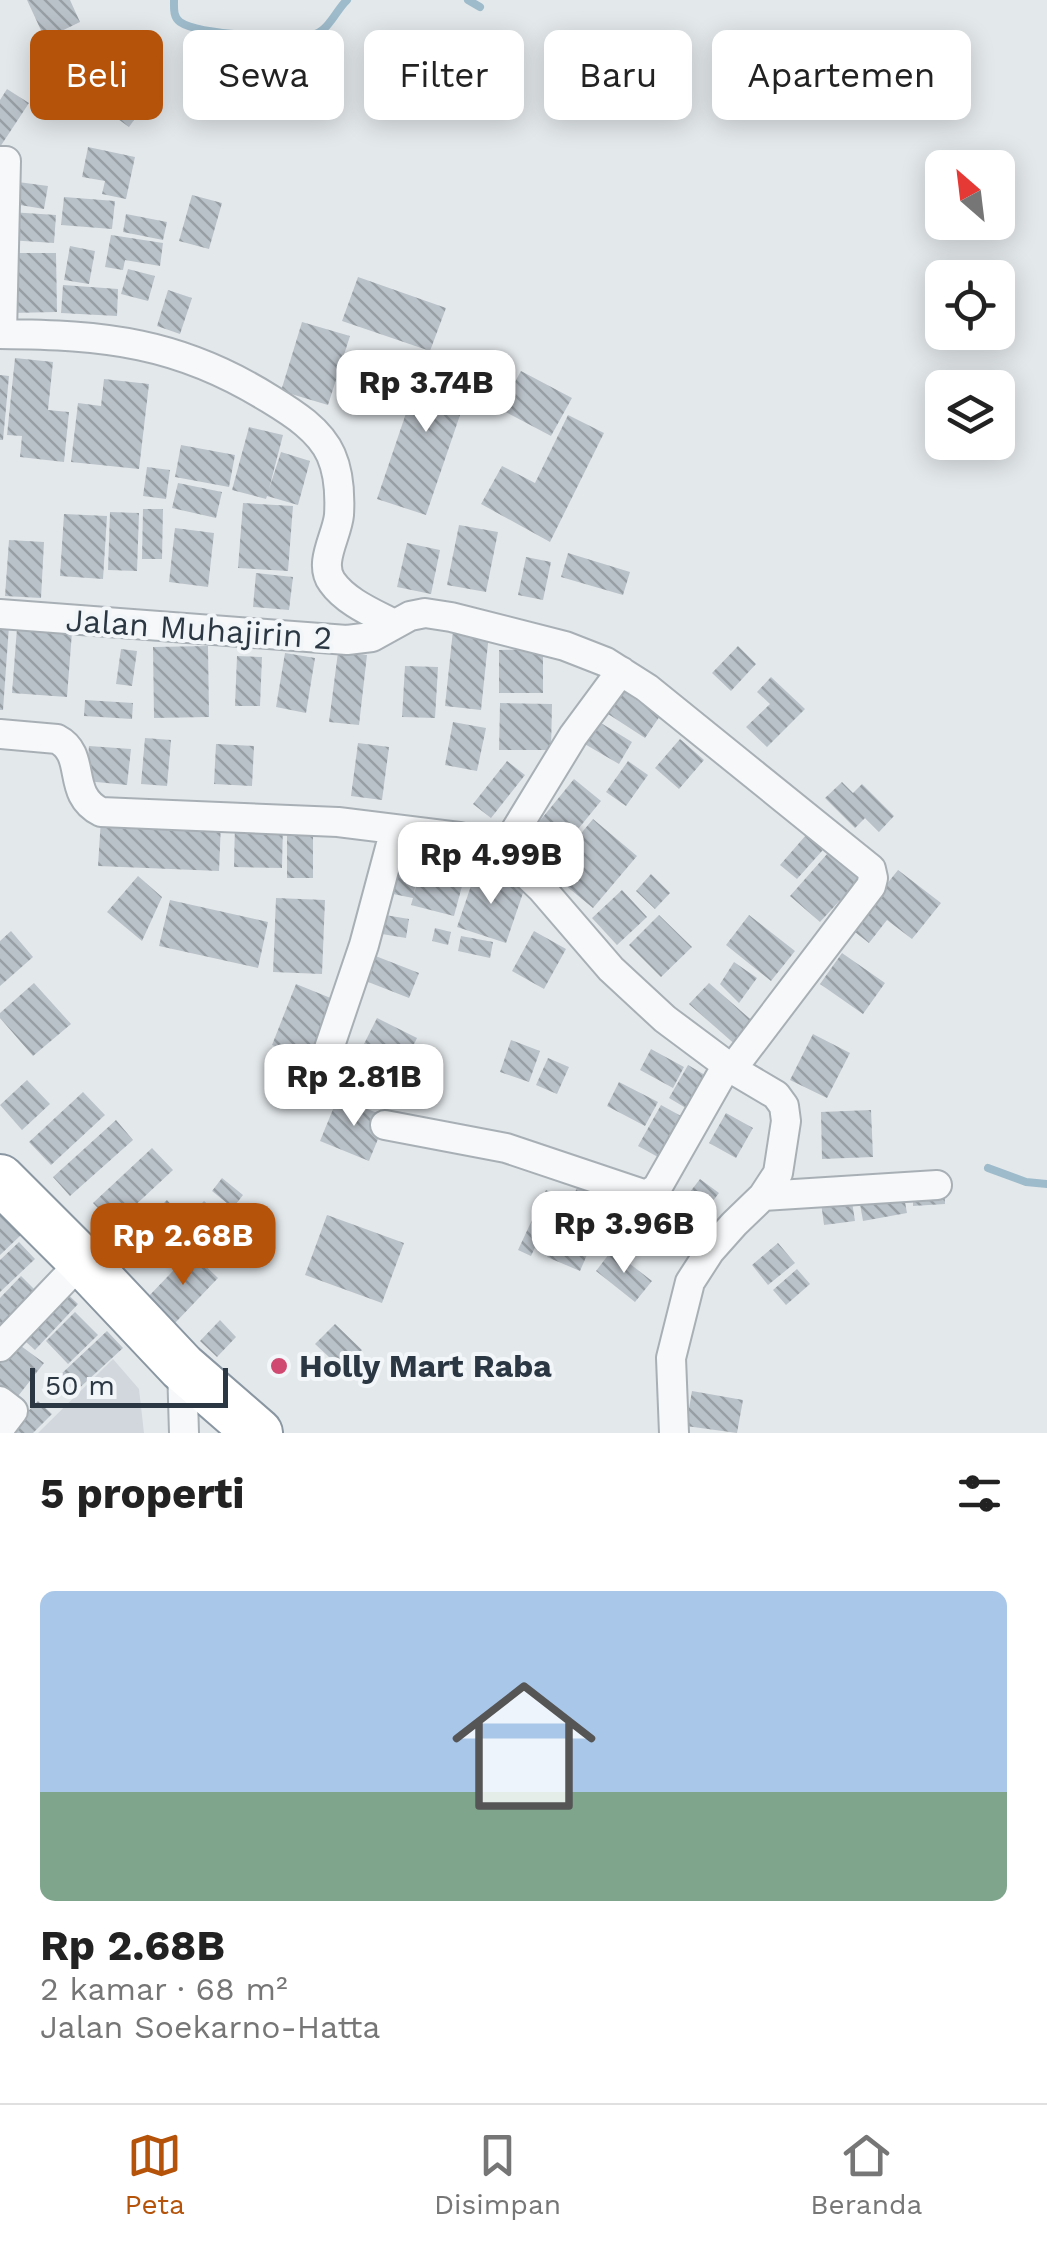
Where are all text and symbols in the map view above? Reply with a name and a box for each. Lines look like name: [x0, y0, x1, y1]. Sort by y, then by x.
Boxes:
chip: Beli: [30, 30, 163, 120]
chip: Sewa: [183, 30, 344, 120]
chip: Filter: [364, 30, 524, 120]
chip: Baru: [544, 30, 692, 120]
chip: Apartemen: [712, 30, 971, 120]
north arrow: [925, 150, 1015, 240]
map controls: [925, 150, 1015, 460]
button: locate: [925, 260, 1015, 350]
pin: Rp 3.74B: [323, 350, 529, 435]
text: Rp 3.74B: [358, 363, 494, 401]
button: layers: [925, 370, 1015, 460]
street label: Jalan Muhajirin 2: [65, 601, 333, 657]
pin: Rp 4.99B: [388, 822, 594, 907]
text: Rp 4.99B: [420, 835, 562, 873]
pin: Rp 2.81B: [251, 1044, 457, 1129]
text: Rp 2.81B: [286, 1057, 422, 1095]
pin: Rp 3.96B: [521, 1191, 727, 1276]
pin: Rp 2.68B: [80, 1203, 286, 1288]
text: Rp 3.96B: [554, 1204, 694, 1242]
text: Rp 2.68B: [112, 1216, 254, 1254]
place label: Holly Mart Raba: [299, 1347, 552, 1385]
marker: Holly Mart Raba: [268, 1355, 290, 1377]
scale bar: [30, 1363, 228, 1408]
text: 50 m: [45, 1369, 115, 1402]
icon: filters: [952, 1466, 1007, 1521]
text: 5 properti: [40, 1469, 245, 1518]
icon: home: [434, 1656, 614, 1836]
text: Rp 2.68B: [40, 1921, 225, 1970]
text: 2 kamar · 68 m²: [40, 1970, 288, 2008]
text: Jalan Soekarno-Hatta: [40, 2008, 380, 2046]
tab: Peta: [125, 2128, 185, 2221]
tab: Disimpan: [434, 2128, 561, 2221]
tab: Beranda: [810, 2128, 922, 2221]

